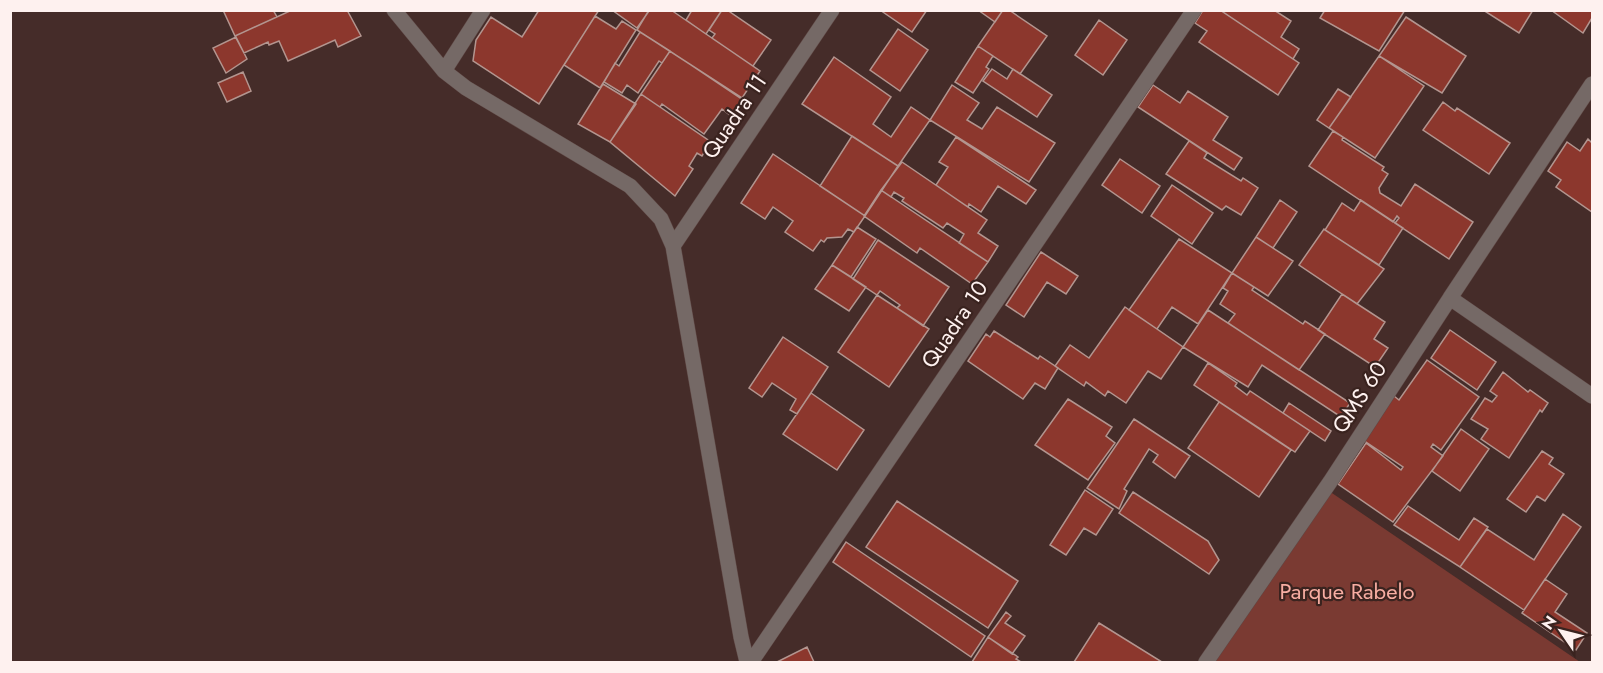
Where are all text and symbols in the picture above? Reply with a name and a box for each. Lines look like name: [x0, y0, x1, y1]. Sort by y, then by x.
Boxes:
street label: Quadra 11: [694, 67, 774, 165]
street label: Quadra 10: [913, 274, 995, 374]
street label: QMS 60: [1324, 355, 1394, 439]
park label: Parque Rabelo: [1279, 575, 1415, 607]
north arrow: [1531, 601, 1591, 661]
text: N: [1536, 611, 1562, 634]

